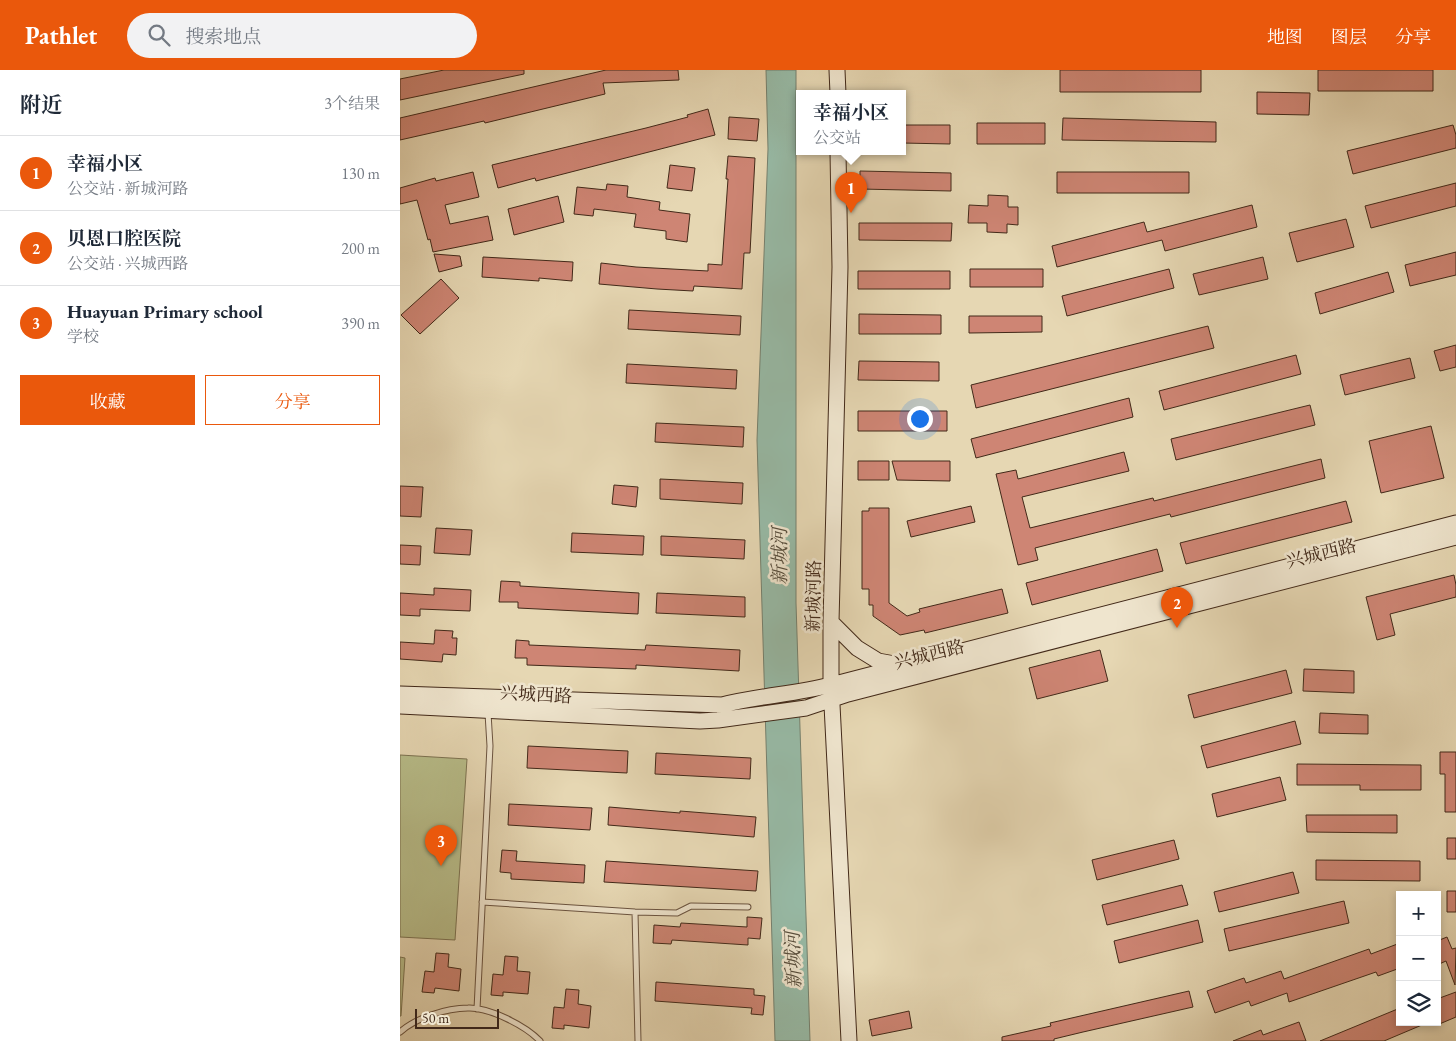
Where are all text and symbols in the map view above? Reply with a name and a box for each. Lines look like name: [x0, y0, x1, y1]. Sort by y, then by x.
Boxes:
search box: [127, 13, 477, 58]
text: Pathlet: [25, 20, 97, 51]
icon: search: [145, 21, 173, 49]
text: 搜索地点: [185, 24, 261, 49]
text: 地图: [1267, 25, 1303, 48]
text: 图层: [1331, 25, 1367, 48]
text: 分享: [1395, 25, 1431, 48]
popup: [796, 90, 906, 155]
text: 附近: [20, 91, 62, 118]
text: 3个结果: [324, 93, 380, 114]
text: 幸福小区: [813, 100, 889, 125]
text: 公交站: [813, 127, 861, 148]
text: 幸福小区: [67, 151, 143, 176]
text: 1: [32, 163, 40, 184]
text: 130 m: [341, 163, 380, 184]
pin: 1: [835, 172, 867, 213]
text: 公交站 · 新城河路: [67, 178, 189, 199]
text: 贝恩口腔医院: [67, 226, 181, 251]
text: 2: [32, 238, 40, 259]
text: 200 m: [341, 238, 380, 259]
text: 公交站 · 兴城西路: [67, 253, 189, 274]
text: Huayuan Primary school: [67, 299, 263, 324]
text: 3: [32, 313, 40, 334]
text: 390 m: [341, 313, 380, 334]
text: 学校: [67, 326, 99, 347]
button: 收藏: [20, 375, 195, 425]
button: 分享: [205, 375, 380, 425]
your location: [907, 406, 933, 432]
water label: 新城河: [767, 525, 792, 585]
street label: 兴城西路: [1283, 533, 1359, 573]
street label: 新城河路: [801, 560, 825, 632]
pin: 2: [1161, 587, 1193, 628]
street label: 兴城西路: [891, 634, 967, 674]
street label: 兴城西路: [499, 681, 573, 707]
pin: 3: [425, 825, 457, 866]
map controls: [1396, 891, 1441, 1026]
button: +: [1396, 891, 1441, 936]
water label: 新城河: [779, 928, 806, 989]
button: −: [1396, 936, 1441, 981]
button: layers: [1396, 981, 1441, 1026]
scale bar: [415, 1006, 499, 1029]
text: 50 m: [422, 1009, 449, 1027]

